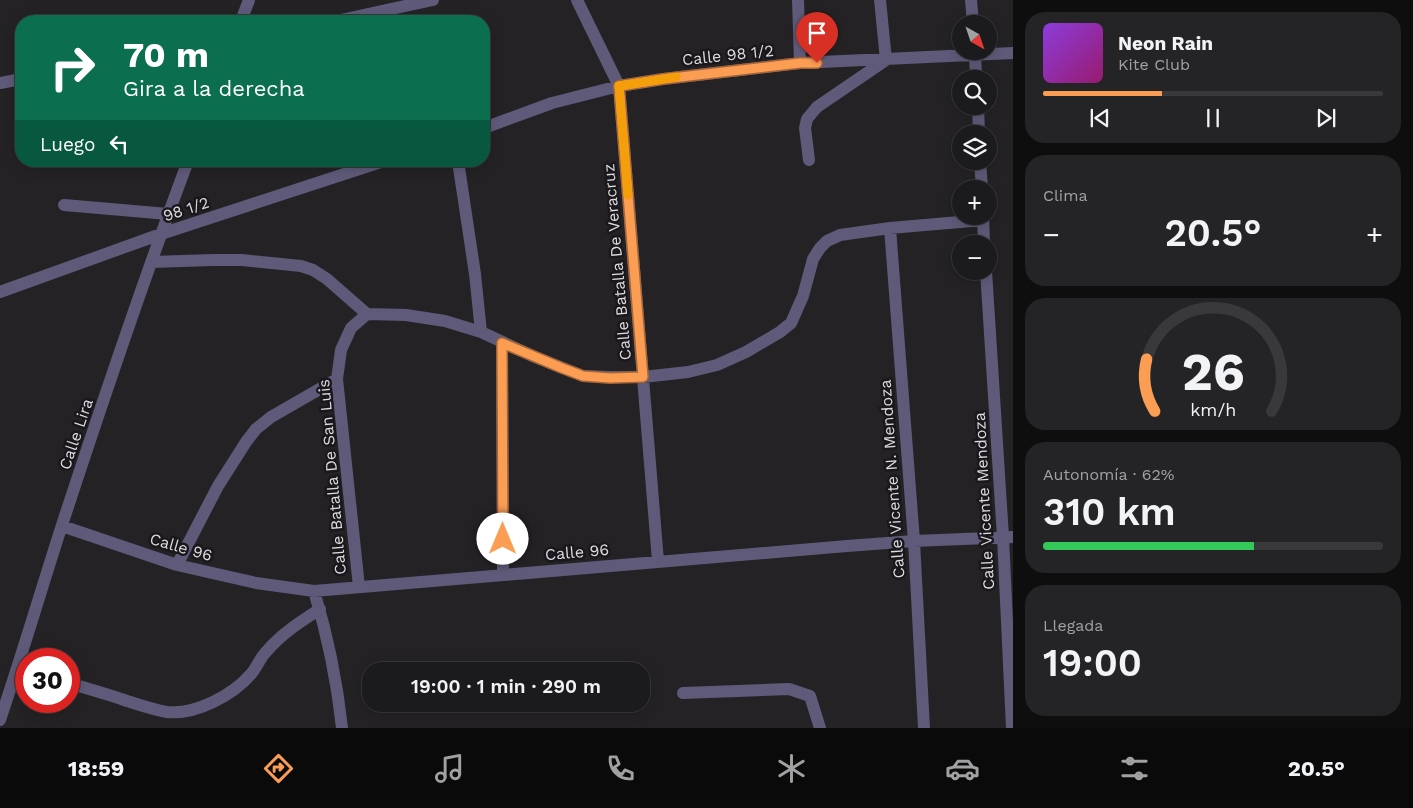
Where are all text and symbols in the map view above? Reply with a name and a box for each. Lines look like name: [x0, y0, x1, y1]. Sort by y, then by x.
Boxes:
pin: [796, 12, 838, 63]
north arrow: [952, 15, 998, 60]
map controls: [952, 15, 997, 280]
icon: arrive: [803, 19, 831, 47]
text: Neon Rain: [1118, 32, 1213, 55]
text: 70 m: [123, 34, 209, 76]
icon: right: [40, 35, 105, 100]
street label: Calle 98 1/2: [681, 41, 775, 69]
text: Kite Club: [1118, 55, 1190, 74]
button: search: [952, 70, 997, 115]
text: Gira a la derecha: [123, 76, 305, 101]
icon: previous: [1086, 104, 1114, 132]
icon: pause: [1199, 104, 1227, 132]
icon: next: [1312, 104, 1340, 132]
button: layers: [952, 125, 997, 170]
icon: left: [105, 130, 133, 158]
text: Luego: [40, 133, 95, 156]
street label: Calle Batalla De Veracruz: [599, 163, 635, 361]
button: +: [952, 180, 997, 225]
text: Clima: [1043, 186, 1087, 205]
street label: 98 1/2: [161, 193, 211, 225]
text: 20.5°: [1164, 211, 1262, 255]
text: −: [1043, 218, 1060, 251]
text: +: [1366, 218, 1383, 251]
button: −: [952, 235, 997, 280]
text: 26: [1181, 342, 1245, 403]
street label: Calle Batalla De San Luis: [314, 378, 350, 576]
street label: Calle Vicente N. Mendoza: [876, 379, 908, 579]
street label: Calle Lira: [55, 396, 97, 472]
text: km/h: [1190, 399, 1236, 420]
street label: Calle Vicente Mendoza: [970, 412, 998, 590]
text: Autonomía · 62%: [1043, 465, 1175, 484]
text: 310 km: [1043, 490, 1176, 534]
position arrow: [476, 512, 528, 564]
street label: Calle 96: [148, 529, 214, 565]
street label: Calle 96: [544, 540, 610, 564]
text: Llegada: [1043, 616, 1103, 635]
text: 19:00: [1043, 641, 1142, 685]
speed limit sign: 30: [15, 648, 80, 713]
text: 19:00 · 1 min · 290 m: [411, 675, 601, 698]
icon: directions: [261, 751, 296, 786]
icon: music: [432, 751, 467, 786]
icon: phone: [603, 751, 638, 786]
icon: climate: [774, 751, 809, 786]
icon: car: [945, 751, 980, 786]
icon: filters: [1117, 751, 1152, 786]
text: 18:59: [68, 756, 124, 781]
text: 20.5°: [1288, 756, 1345, 781]

